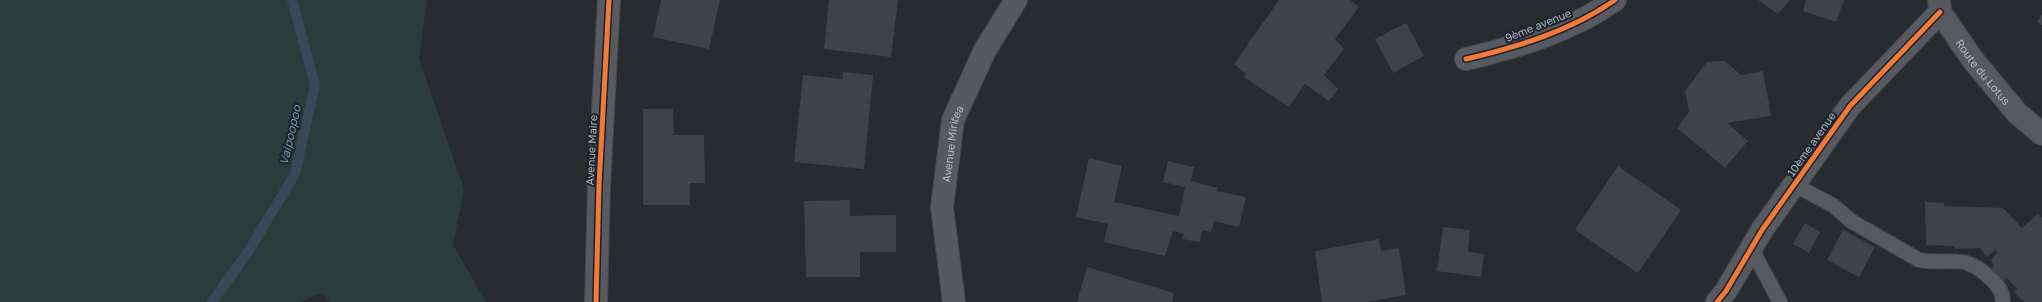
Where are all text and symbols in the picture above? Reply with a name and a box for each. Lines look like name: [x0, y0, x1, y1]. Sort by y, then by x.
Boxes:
street label: 9ème avenue: [1503, 6, 1573, 44]
street label: Route du Lotus: [1954, 36, 2014, 107]
water label: Vaipoopoo: [276, 103, 304, 166]
street label: Avenue Miritea: [939, 103, 965, 183]
street label: 10ème avenue: [1784, 109, 1838, 179]
street label: Avenue Maire: [583, 114, 599, 186]

